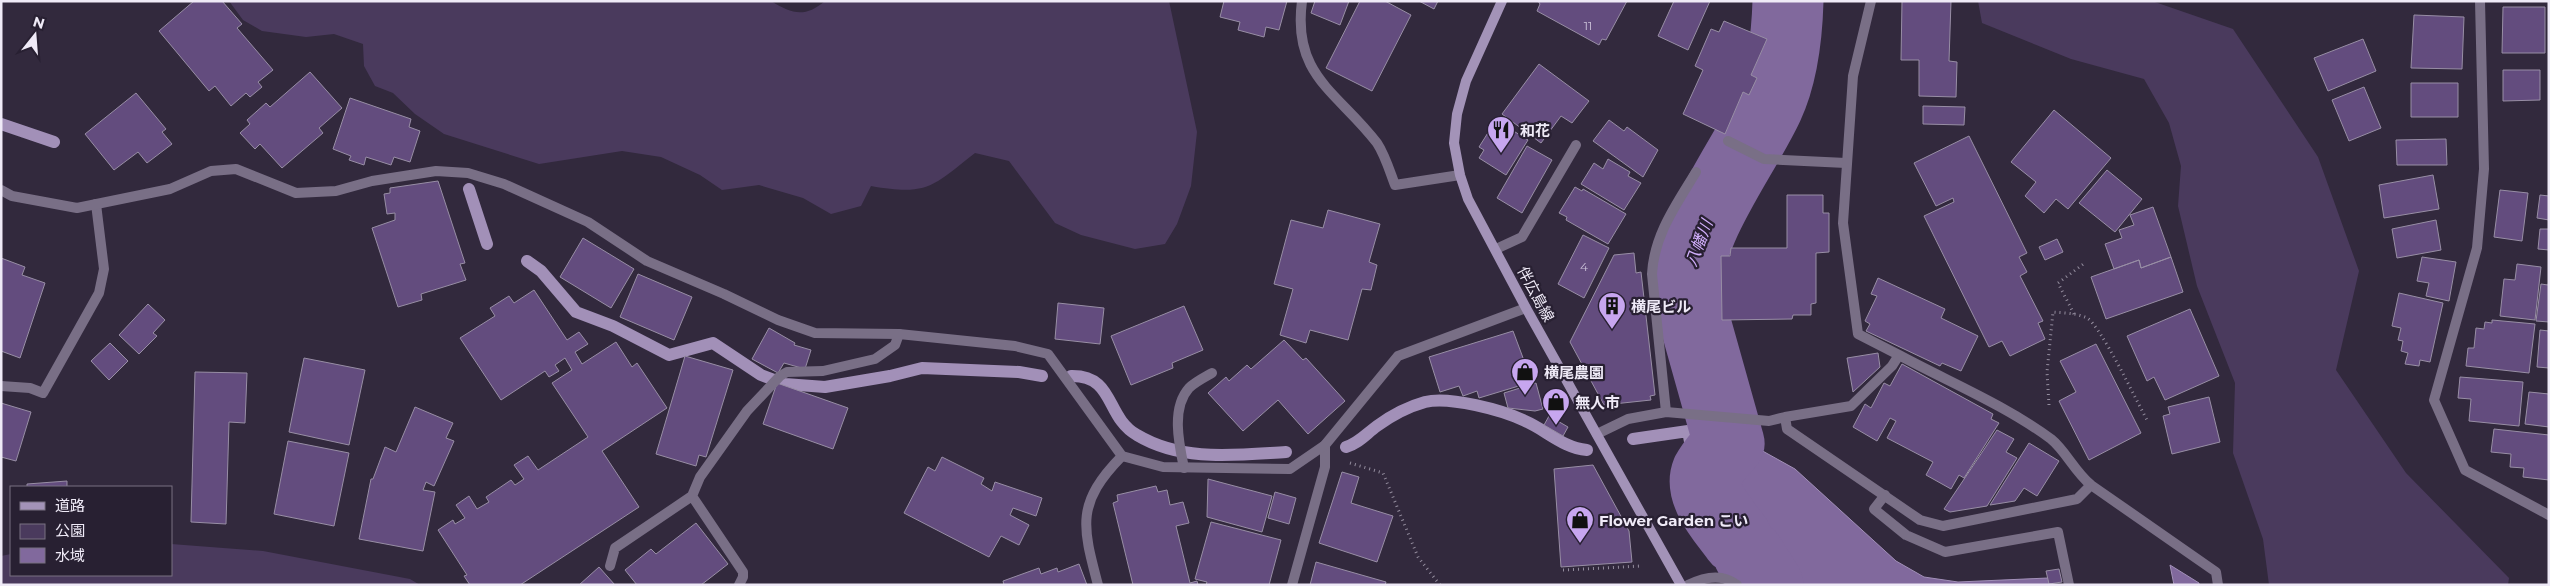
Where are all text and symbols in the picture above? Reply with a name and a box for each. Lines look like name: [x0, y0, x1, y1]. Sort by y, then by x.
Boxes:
north arrow: [10, 10, 60, 60]
text: N: [31, 12, 47, 33]
house number: 11: [1584, 18, 1592, 33]
restaurant icon: 和花: [1486, 115, 1516, 154]
place label: 和花: [1520, 121, 1550, 140]
water label: 八幡川: [1682, 215, 1717, 269]
house number: 4: [1580, 259, 1588, 274]
street label: 伴広島線: [1514, 263, 1558, 325]
building icon: 横尾ビル: [1597, 291, 1627, 330]
place label: 横尾ビル: [1631, 297, 1691, 316]
shop icon: 横尾農園: [1510, 357, 1540, 396]
place label: 横尾農園: [1544, 363, 1604, 382]
shop icon: 無人市: [1541, 387, 1571, 426]
place label: 無人市: [1575, 393, 1620, 412]
legend: [10, 486, 172, 576]
text: 道路: [55, 496, 85, 515]
shop icon: Flower Garden こい: [1565, 505, 1595, 544]
place label: Flower Garden こい: [1599, 511, 1748, 530]
text: 公園: [55, 521, 85, 540]
text: 水域: [55, 546, 85, 565]

